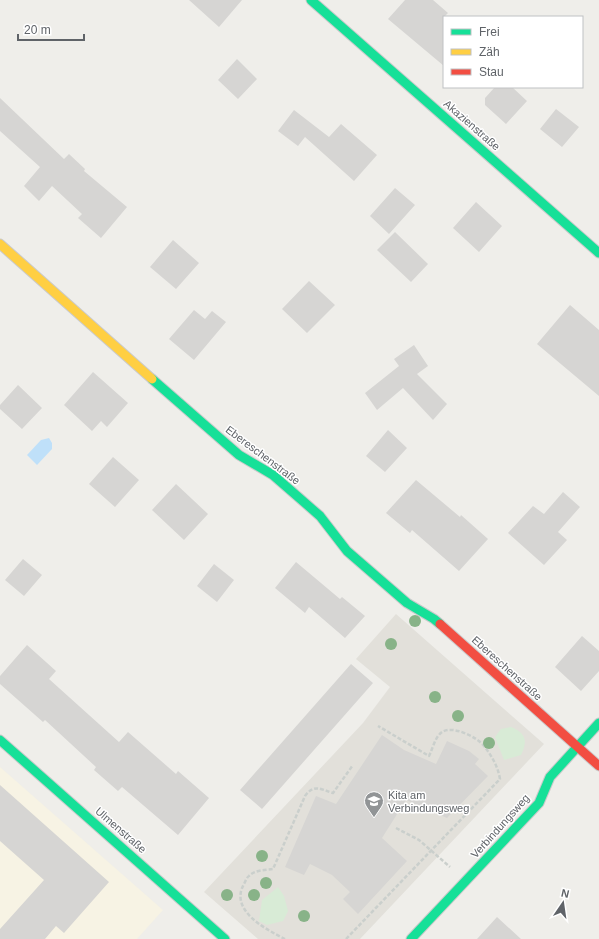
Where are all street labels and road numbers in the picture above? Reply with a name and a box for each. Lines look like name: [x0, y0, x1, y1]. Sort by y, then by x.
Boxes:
street label: Akazienstraße: [442, 97, 502, 153]
street label: Ebereschenstraße: [223, 423, 303, 487]
street label: Ebereschenstraße: [470, 633, 544, 703]
street label: Verbindungsweg: [468, 792, 532, 860]
street label: Ulmenstraße: [93, 805, 149, 855]

